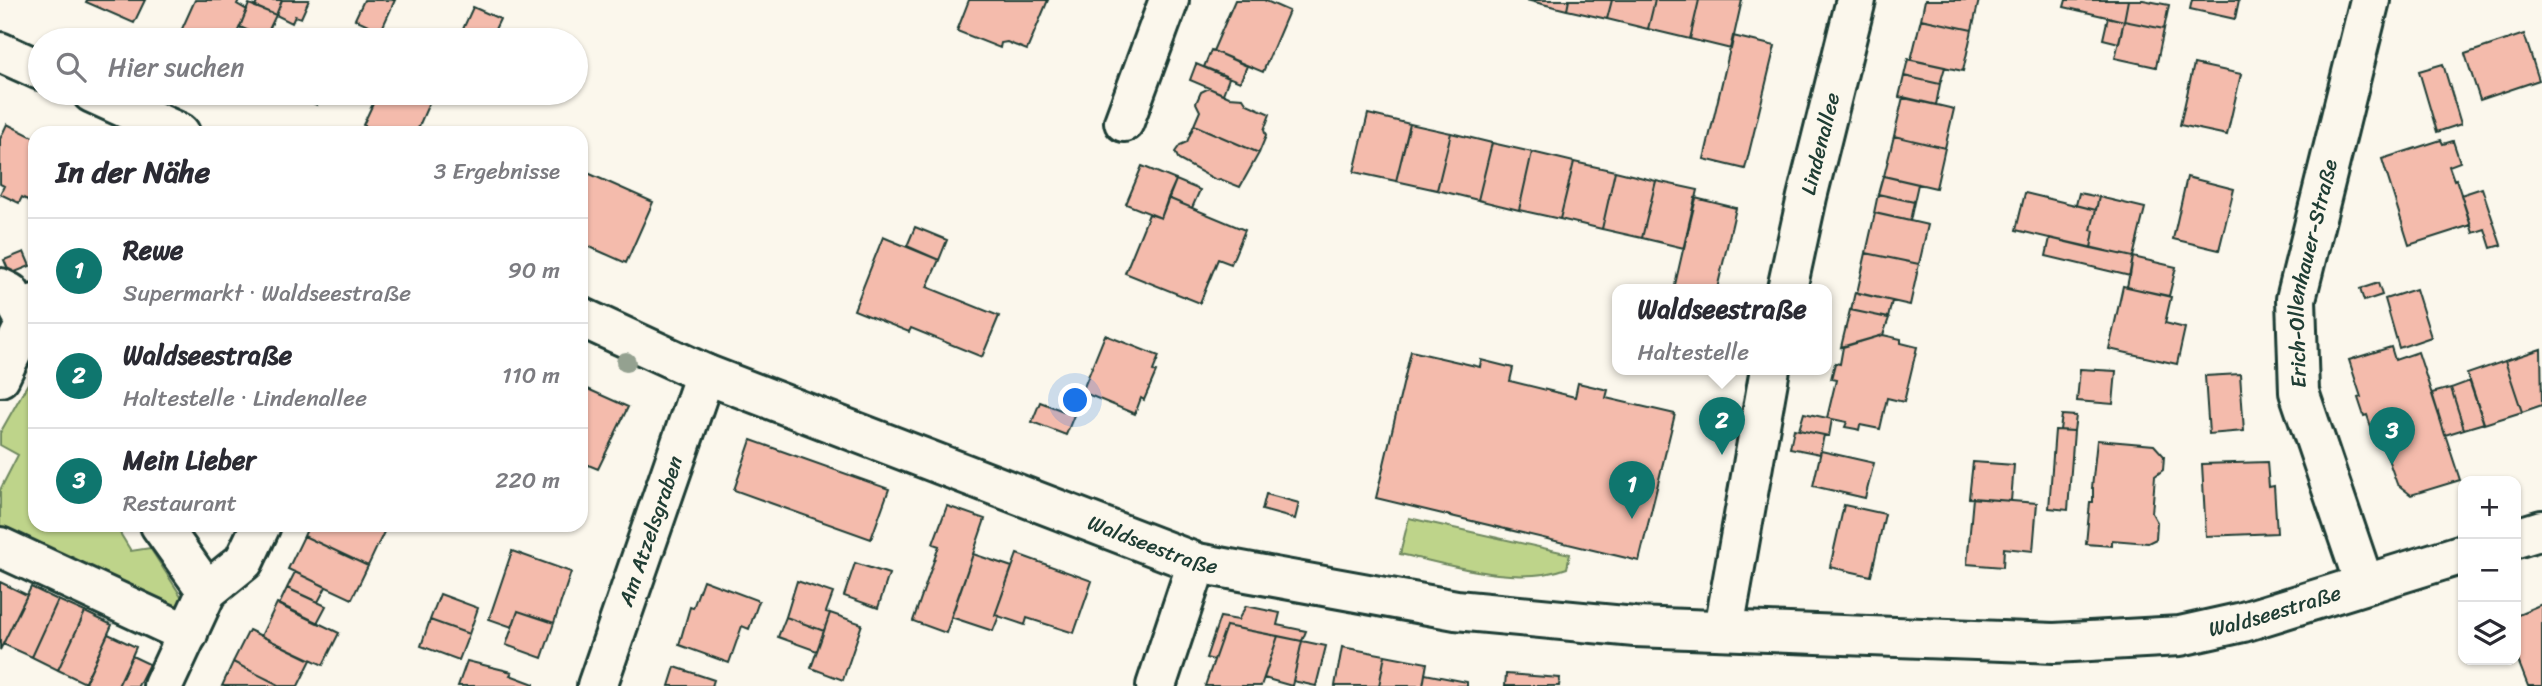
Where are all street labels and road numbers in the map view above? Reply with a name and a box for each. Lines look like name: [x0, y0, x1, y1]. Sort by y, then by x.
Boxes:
street label: Lindenallee: [1789, 88, 1851, 199]
street label: Erich-Ollenhauer-Straße: [2277, 155, 2349, 389]
street label: Am Atzelsgraben: [607, 451, 694, 612]
street label: Waldseestraße: [1082, 504, 1221, 585]
street label: Waldseestraße: [2205, 574, 2346, 648]

